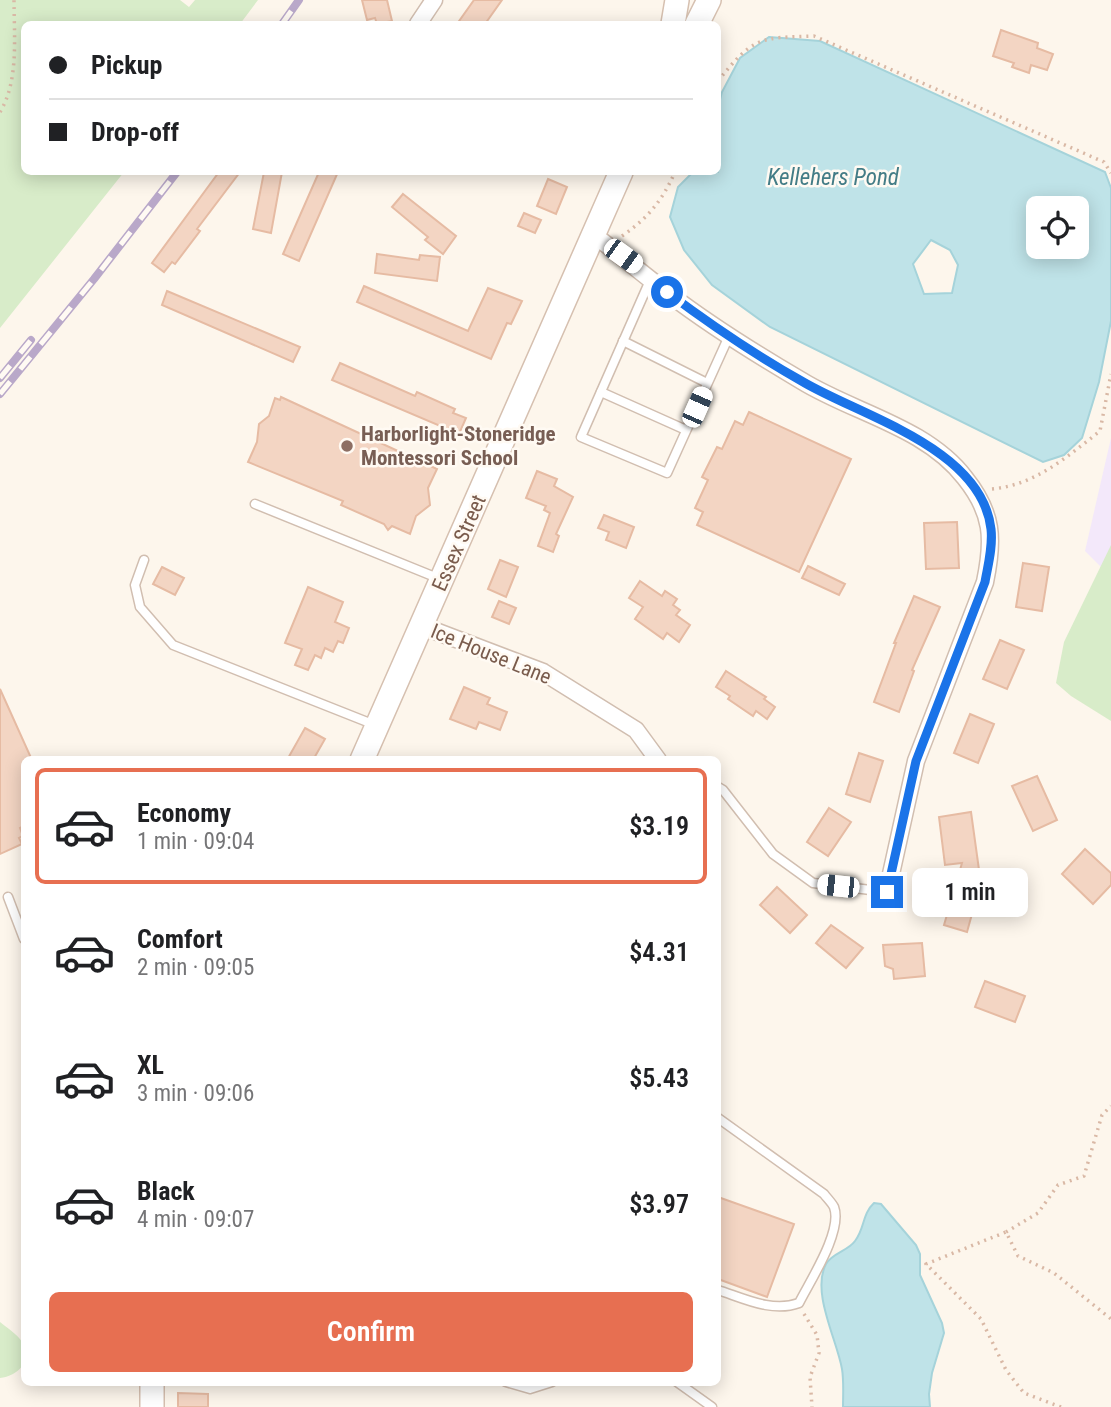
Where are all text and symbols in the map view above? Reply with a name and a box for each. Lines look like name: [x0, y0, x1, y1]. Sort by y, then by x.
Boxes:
text: Pickup: [91, 50, 162, 80]
text: Drop-off: [91, 117, 179, 147]
water label: Kellehers Pond: [767, 164, 900, 191]
map controls: [1026, 196, 1089, 259]
button: locate: [1026, 196, 1089, 259]
car: [600, 235, 647, 277]
route start: [651, 276, 683, 308]
car: [679, 384, 716, 430]
place label: Harborlight-Stoneridge Montessori School: [361, 422, 556, 470]
marker: Harborlight-Stoneridge Montessori School: [339, 438, 355, 454]
street label: Essex Street: [427, 491, 491, 595]
street label: Ice House Lane: [427, 619, 555, 689]
icon: car: [53, 795, 116, 858]
text: Economy: [137, 798, 231, 828]
text: $3.19: [629, 811, 689, 841]
text: 1 min · 09:04: [137, 828, 254, 855]
callout: 1 min: [912, 868, 1027, 917]
car: [817, 873, 860, 899]
route end: [871, 876, 903, 908]
text: 1 min: [945, 879, 995, 906]
icon: car: [53, 921, 116, 984]
text: Comfort: [137, 924, 223, 954]
text: $4.31: [629, 937, 689, 967]
text: 2 min · 09:05: [137, 954, 254, 981]
icon: car: [53, 1047, 116, 1110]
text: XL: [137, 1050, 164, 1080]
text: $5.43: [629, 1063, 689, 1093]
text: 3 min · 09:06: [137, 1080, 254, 1107]
icon: car: [53, 1173, 116, 1236]
text: Black: [137, 1176, 195, 1206]
text: $3.97: [629, 1189, 689, 1219]
text: 4 min · 09:07: [137, 1206, 254, 1233]
button: Confirm: [49, 1292, 693, 1372]

